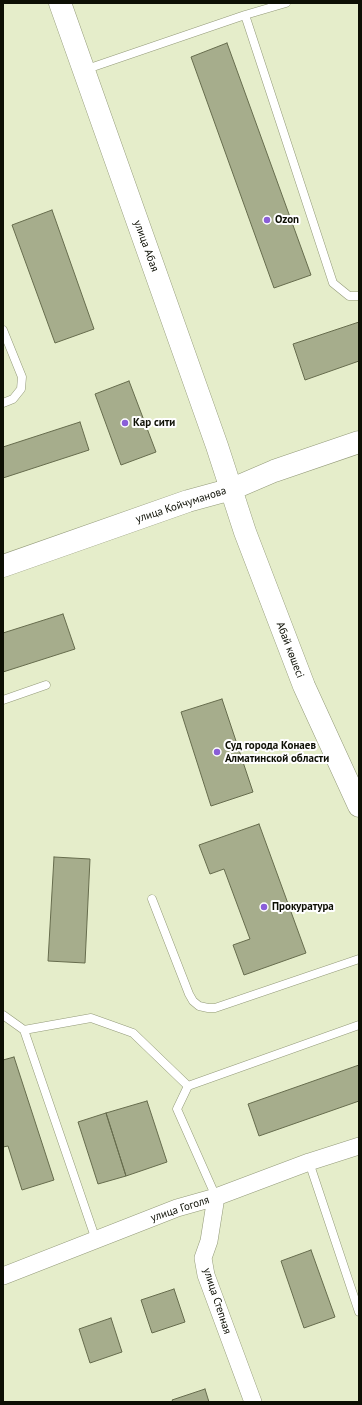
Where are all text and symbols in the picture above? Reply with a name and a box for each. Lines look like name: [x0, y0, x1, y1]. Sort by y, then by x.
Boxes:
place label: Ozon: [275, 213, 299, 227]
marker: Ozon: [262, 215, 272, 225]
street label: улица Абая: [131, 218, 161, 274]
place label: Кар сити: [133, 416, 175, 430]
marker: Кар сити: [120, 418, 130, 428]
street label: улица Койчуманова: [134, 484, 228, 526]
street label: Абай көшесі: [273, 620, 307, 680]
place label: Суд города Конаев Алматинской области: [225, 739, 329, 765]
marker: Суд города Конаев Алматинской области: [212, 747, 222, 757]
place label: Прокуратура: [272, 900, 334, 914]
marker: Прокуратура: [259, 902, 269, 912]
street label: улица Гоголя: [149, 1193, 211, 1225]
street label: улица Степная: [200, 1266, 234, 1336]

